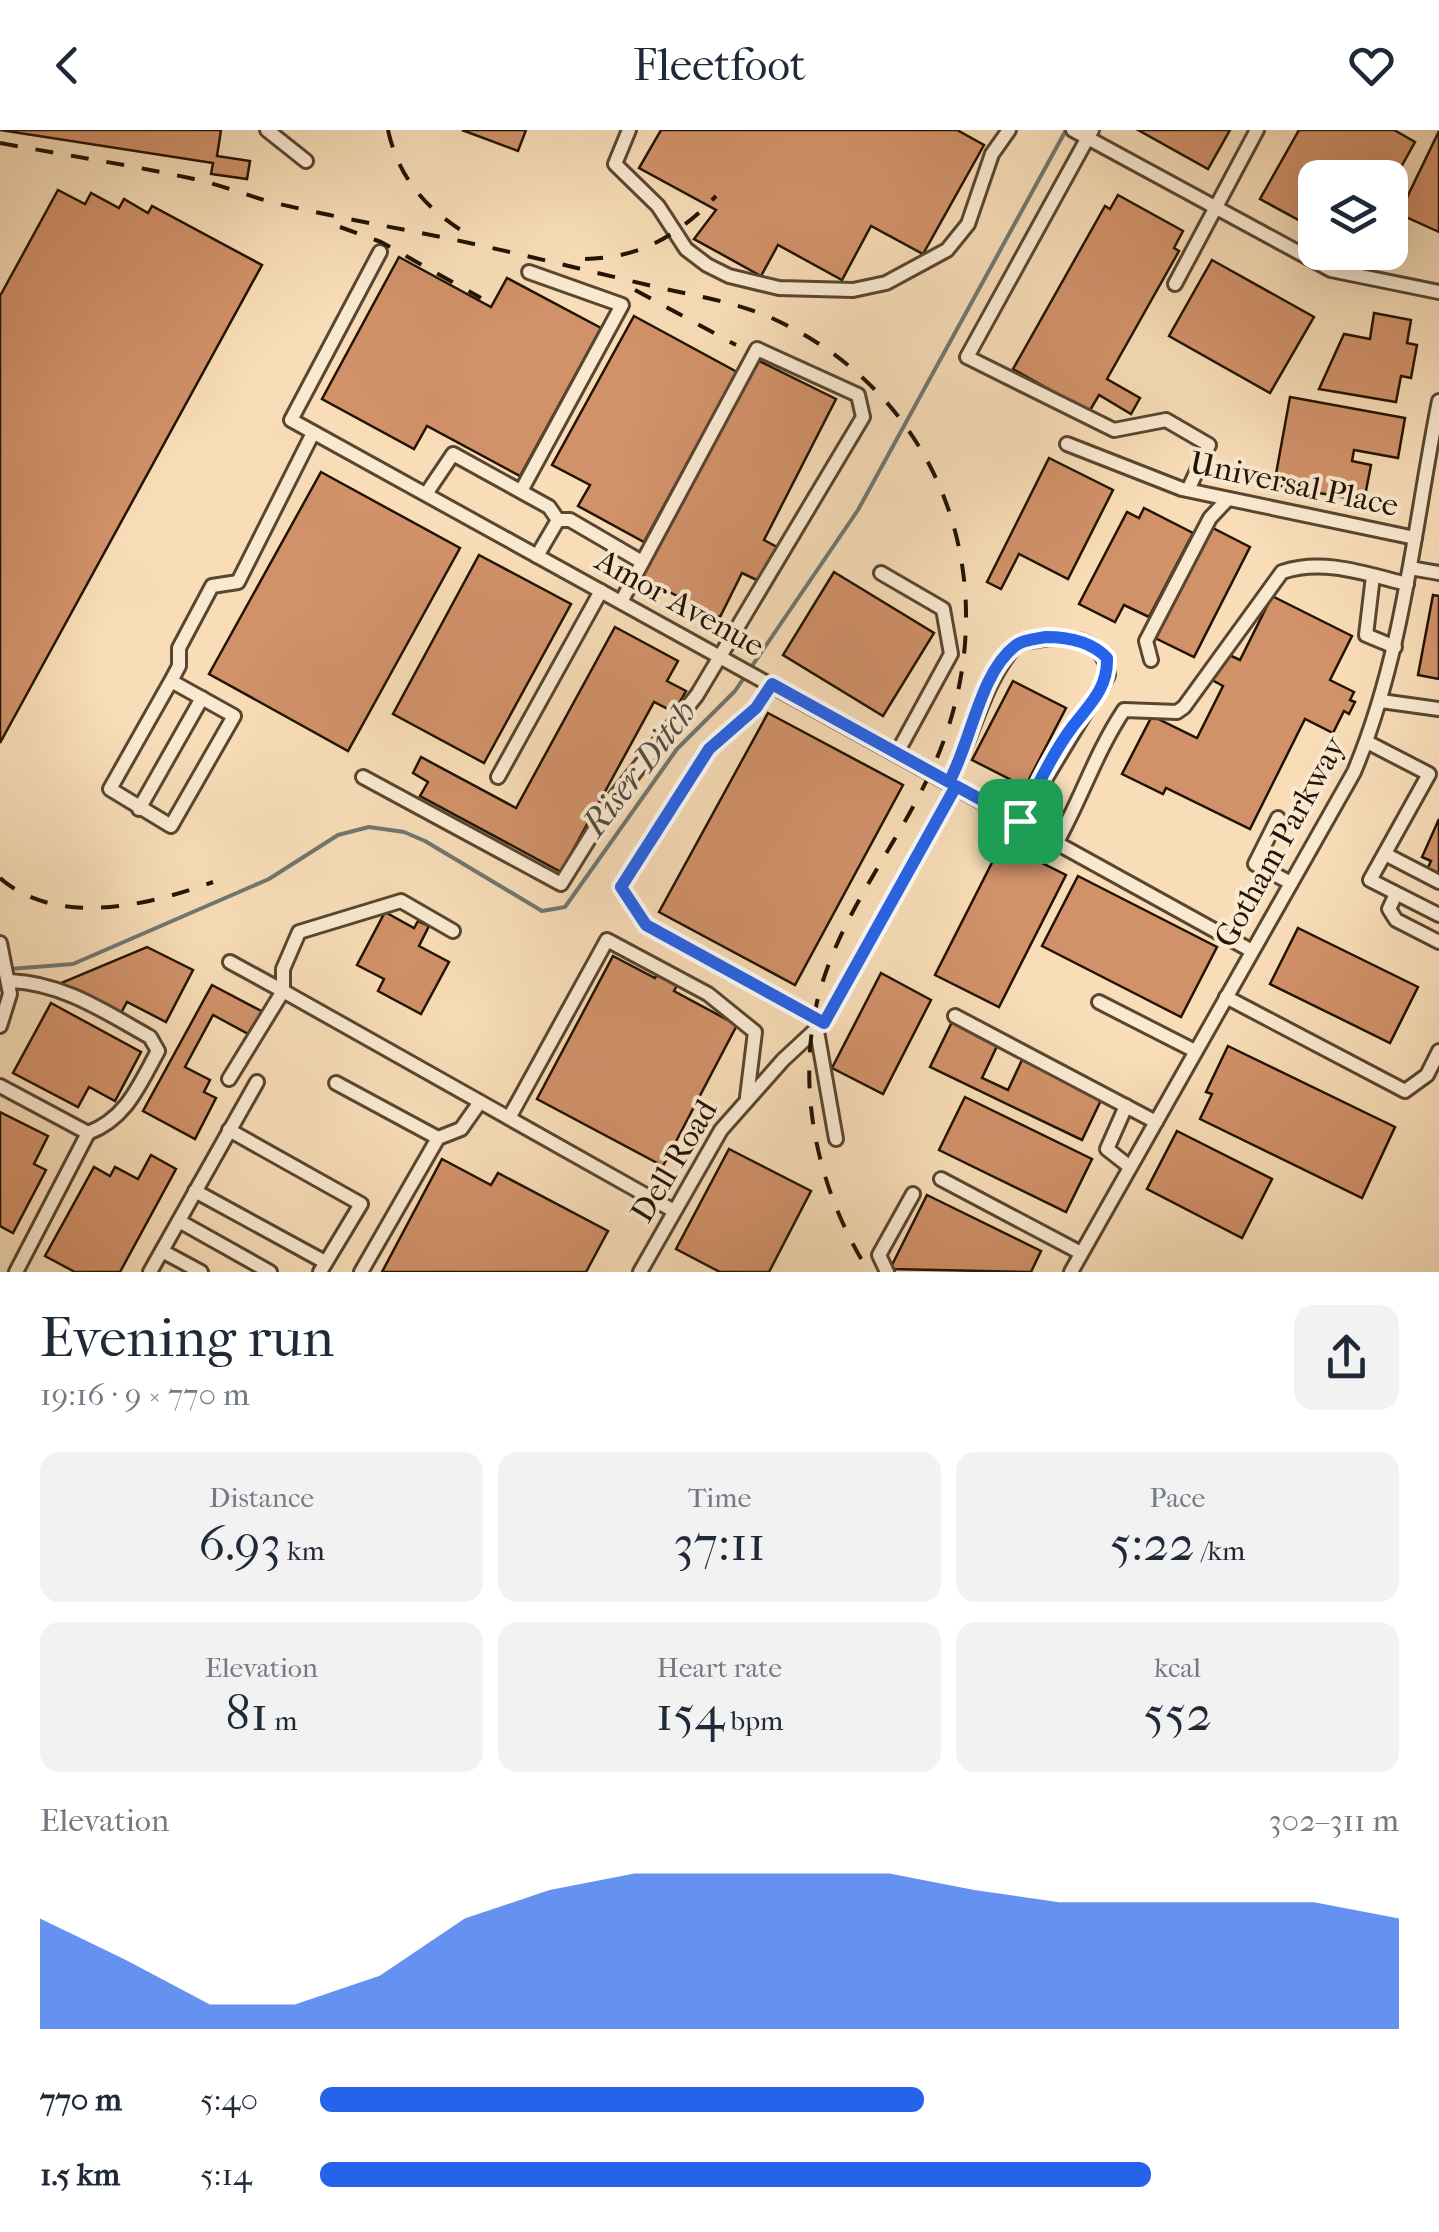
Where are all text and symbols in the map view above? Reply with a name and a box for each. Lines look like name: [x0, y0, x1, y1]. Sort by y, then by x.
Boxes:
icon: back: [40, 38, 95, 93]
icon: heart: [1344, 38, 1399, 93]
text: Fleetfoot: [633, 39, 806, 92]
map controls: [1298, 160, 1408, 270]
button: layers: [1298, 160, 1408, 270]
street label: Universal Place: [1186, 444, 1402, 524]
street label: Amor Avenue: [588, 541, 771, 665]
water label: Riser Ditch: [572, 692, 705, 845]
street label: Gotham Parkway: [1207, 729, 1354, 954]
pin: [978, 779, 1063, 864]
icon: arrive: [993, 794, 1048, 849]
street label: Dell Road: [623, 1093, 725, 1229]
button: share: [1294, 1305, 1399, 1410]
text: Evening run: [40, 1306, 334, 1370]
text: 19:16 · 9 × 770 m: [40, 1376, 250, 1413]
text: Distance: [209, 1481, 314, 1514]
text: Time: [688, 1481, 751, 1514]
text: Pace: [1150, 1481, 1205, 1514]
text: 6.93: [198, 1514, 281, 1573]
text: 37:11: [673, 1514, 766, 1573]
text: 5:22: [1110, 1514, 1195, 1573]
text: km: [281, 1534, 325, 1567]
text: /km: [1195, 1534, 1245, 1567]
text: Elevation: [205, 1651, 318, 1684]
text: Heart rate: [657, 1651, 782, 1684]
text: kcal: [1154, 1651, 1201, 1684]
text: 81: [225, 1684, 268, 1743]
text: 154: [656, 1684, 724, 1743]
text: 552: [1143, 1684, 1212, 1743]
text: m: [268, 1704, 298, 1737]
text: bpm: [724, 1704, 783, 1737]
text: Elevation: [40, 1802, 169, 1839]
text: 302–311 m: [1268, 1802, 1399, 1839]
text: 770 m: [40, 2081, 122, 2118]
text: 5:40: [200, 2081, 258, 2118]
text: 1.5 km: [40, 2156, 120, 2193]
text: 5:14: [200, 2156, 252, 2193]

